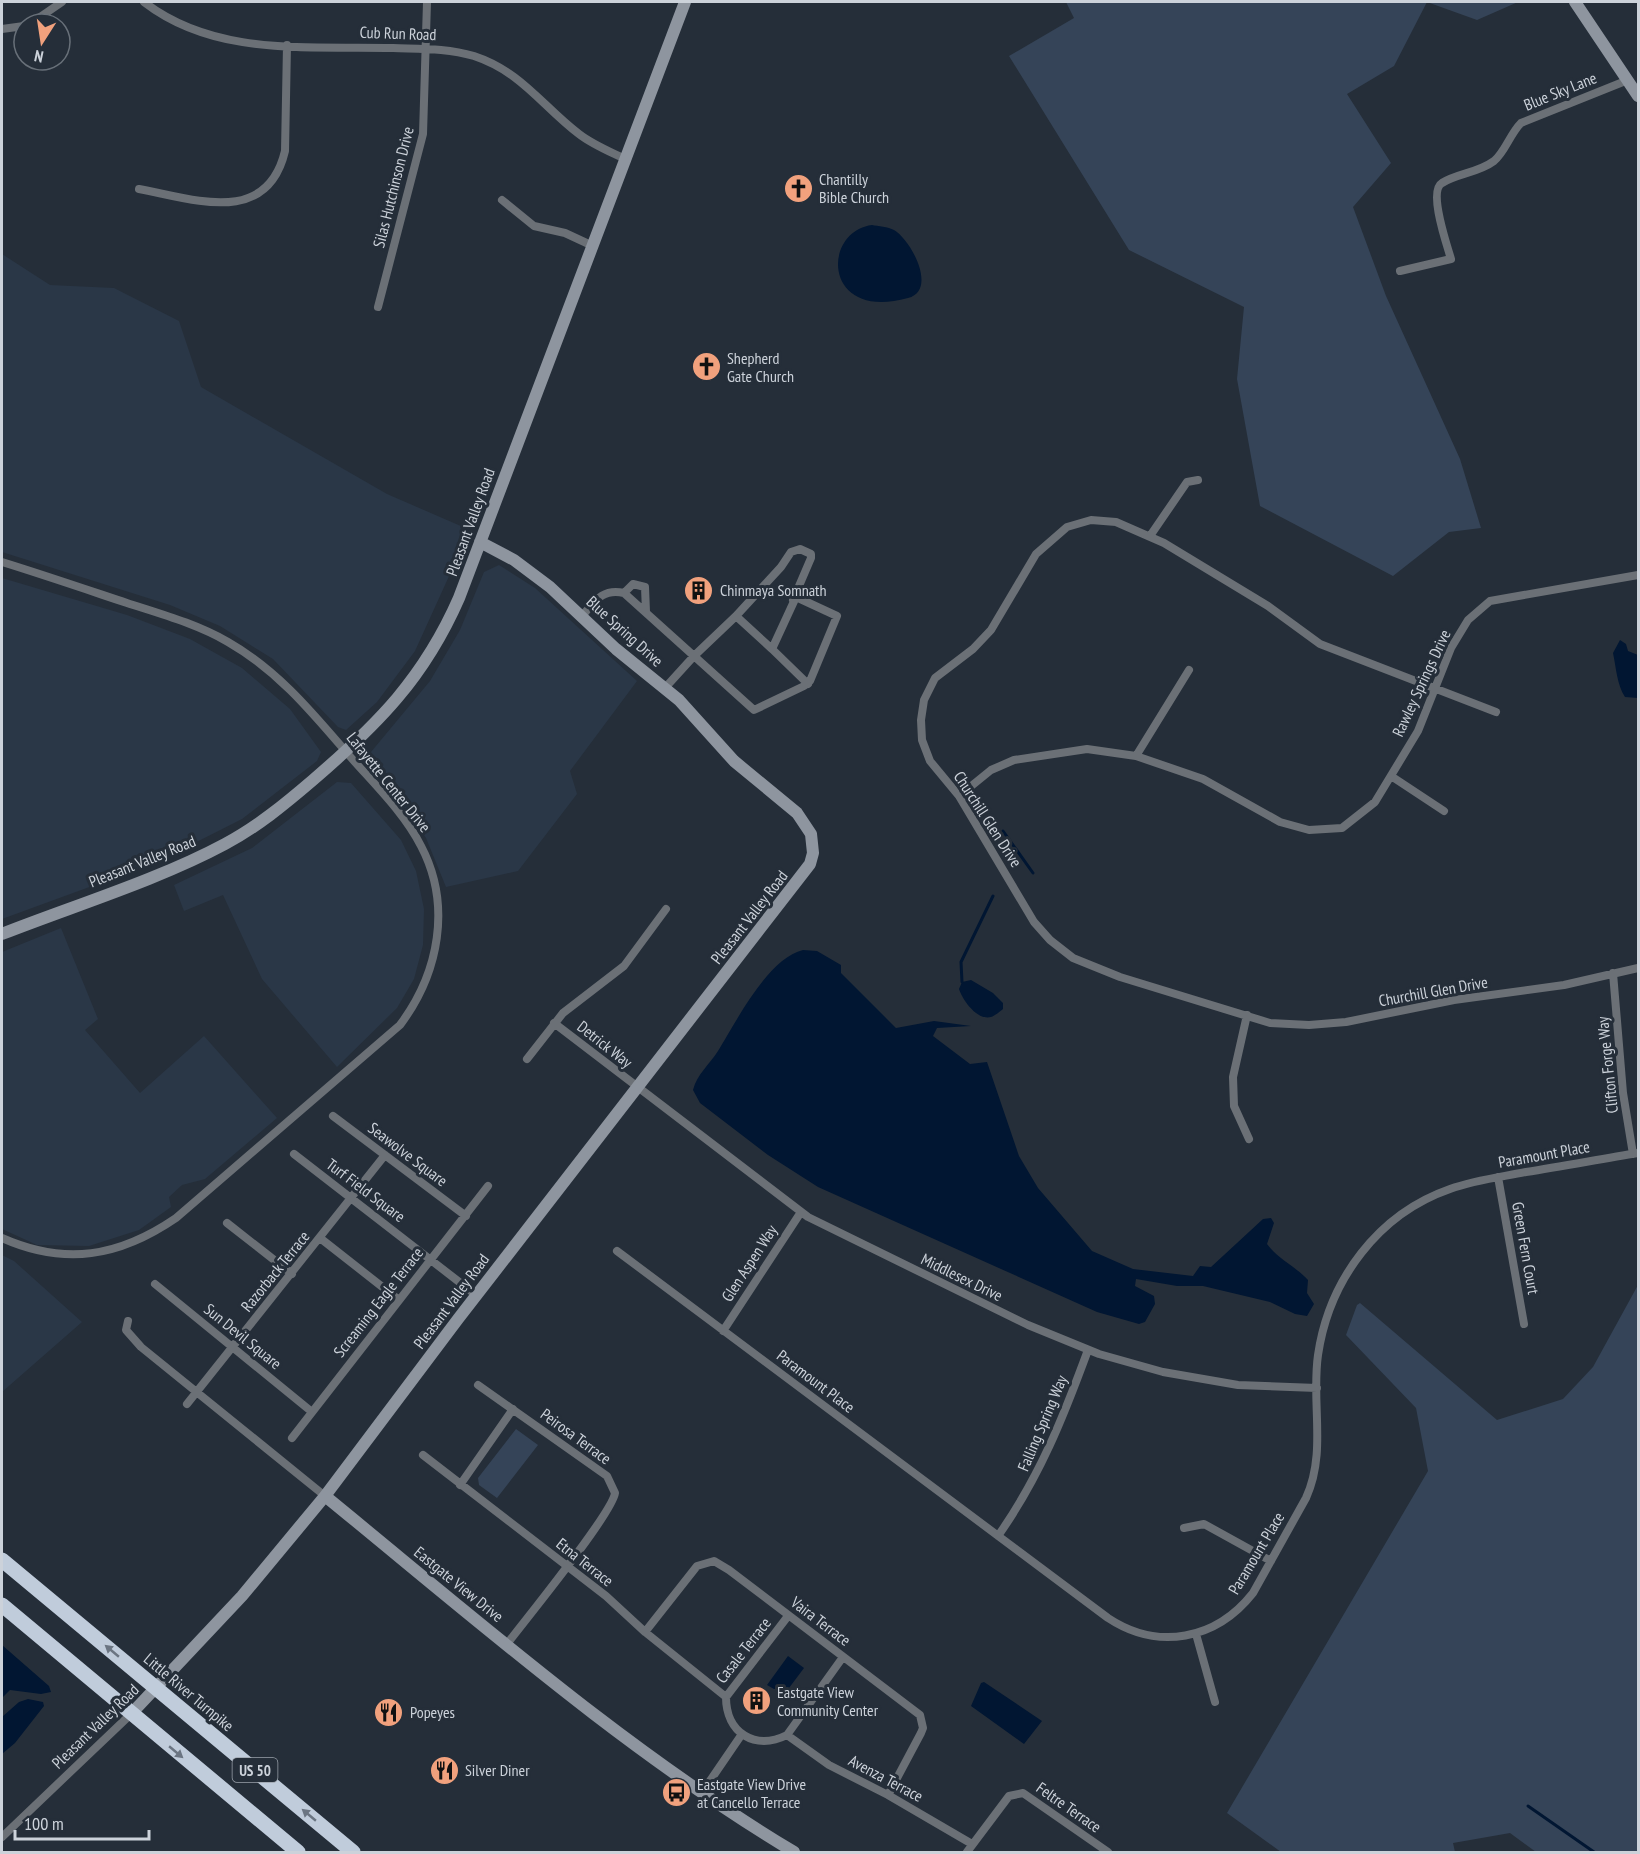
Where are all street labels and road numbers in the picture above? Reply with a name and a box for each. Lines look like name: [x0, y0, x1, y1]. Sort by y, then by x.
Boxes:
street label: Cub Run Road: [359, 22, 437, 44]
street label: Blue Sky Lane: [1521, 67, 1599, 115]
street label: Silas Hutchinson Drive: [368, 124, 418, 250]
street label: Pleasant Valley Road: [441, 465, 499, 579]
street label: Blue Spring Drive: [583, 591, 667, 671]
street label: Rawley Springs Drive: [1387, 626, 1455, 740]
street label: Lafayette Center Drive: [343, 728, 435, 836]
street label: Churchill Glen Drive: [950, 767, 1026, 871]
street label: Pleasant Valley Road: [86, 830, 198, 892]
street label: Pleasant Valley Road: [706, 866, 792, 968]
street label: Churchill Glen Drive: [1377, 972, 1489, 1010]
street label: Detrick Way: [573, 1016, 637, 1072]
street label: Clifton Forge Way: [1592, 1016, 1622, 1114]
street label: Seawolve Square: [364, 1118, 452, 1190]
street label: Paramount Place: [1497, 1136, 1591, 1172]
street label: Turf Field Square: [323, 1154, 409, 1226]
street label: Green Fern Court: [1508, 1200, 1544, 1296]
street label: Glen Aspen Way: [717, 1221, 781, 1305]
street label: Razorback Terrace: [236, 1227, 314, 1315]
street label: Screaming Eagle Terrace: [329, 1243, 427, 1361]
street label: Middlesex Drive: [918, 1249, 1006, 1305]
street label: Pleasant Valley Road: [409, 1250, 493, 1352]
street label: Sun Devil Square: [200, 1299, 286, 1373]
street label: Paramount Place: [773, 1345, 859, 1417]
street label: Falling Spring Way: [1013, 1372, 1071, 1474]
street label: Peirosa Terrace: [537, 1404, 615, 1468]
street label: Paramount Place: [1224, 1508, 1288, 1598]
street label: Etna Terrace: [552, 1534, 618, 1590]
street label: Eastgate View Drive: [410, 1542, 508, 1626]
street label: Vaira Terrace: [786, 1591, 855, 1650]
street label: Casale Terrace: [711, 1613, 775, 1687]
street label: Little River Turnpike: [140, 1649, 238, 1735]
street label: Pleasant Valley Road: [47, 1679, 143, 1773]
street label: Avenza Terrace: [845, 1750, 927, 1806]
road number: US 50: [232, 1758, 278, 1782]
street label: Feltre Terrace: [1033, 1777, 1105, 1837]

